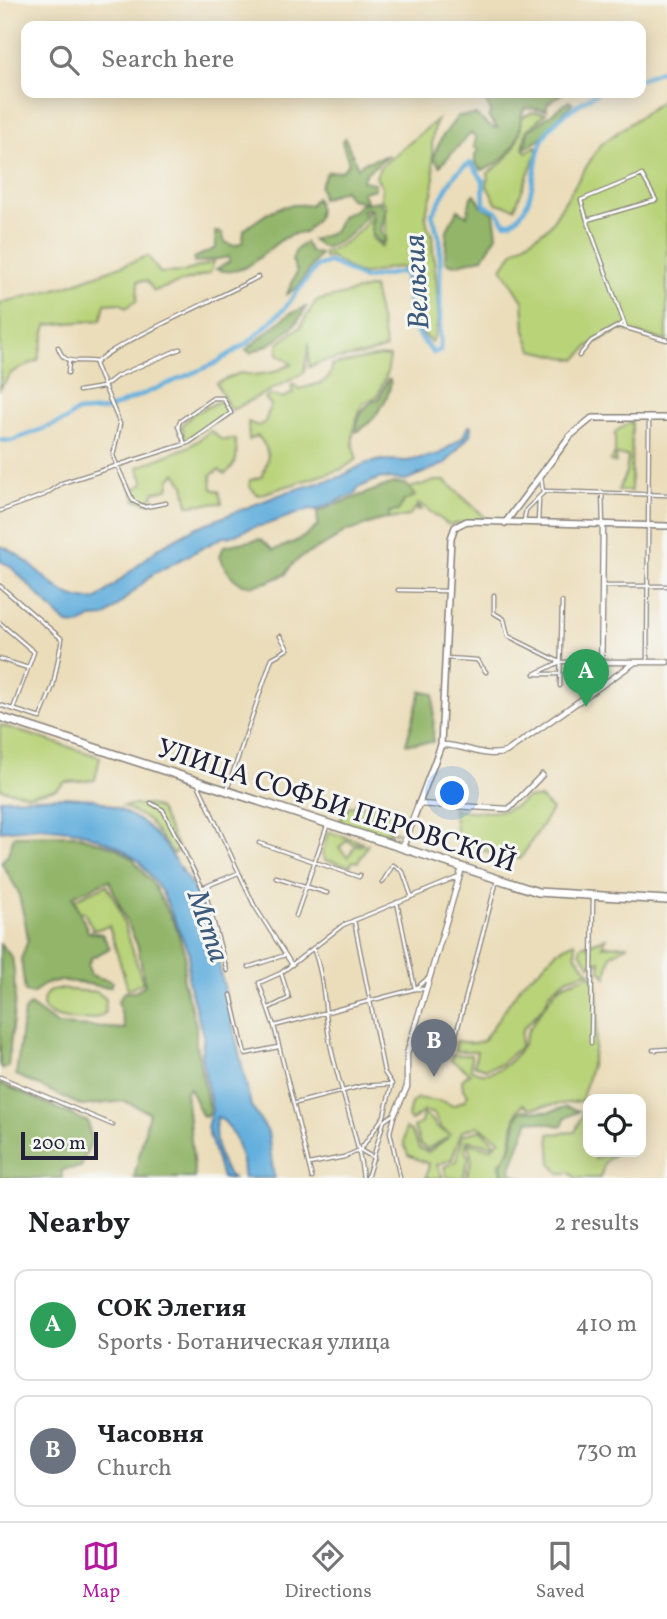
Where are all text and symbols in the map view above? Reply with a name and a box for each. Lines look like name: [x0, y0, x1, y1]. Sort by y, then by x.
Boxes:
search box: [21, 21, 646, 98]
icon: search: [45, 41, 83, 79]
text: Search here: [101, 42, 234, 78]
water label: Вельгия: [395, 233, 441, 331]
pin: A: [563, 649, 609, 707]
street label: УЛИЦА СОФЬИ ПЕРОВСКОЙ: [151, 730, 521, 883]
your location: [435, 776, 469, 810]
water label: Мста: [175, 884, 239, 969]
pin: B: [411, 1019, 457, 1077]
map controls: [583, 1094, 646, 1157]
button: locate: [583, 1094, 646, 1157]
scale bar: [21, 1129, 98, 1161]
text: 200 m: [32, 1131, 86, 1157]
text: Nearby: [28, 1203, 130, 1245]
text: 2 results: [554, 1208, 639, 1240]
text: СОК Элегия: [97, 1291, 246, 1327]
text: A: [45, 1309, 61, 1341]
text: 410 m: [576, 1309, 637, 1341]
text: Sports · Ботаническая улица: [97, 1327, 391, 1359]
text: Часовня: [97, 1417, 204, 1453]
text: B: [45, 1435, 61, 1467]
text: 730 m: [576, 1435, 637, 1467]
text: Church: [97, 1453, 172, 1485]
tab: Map: [82, 1537, 120, 1605]
tab: Directions: [285, 1537, 372, 1605]
tab: Saved: [536, 1537, 585, 1605]

